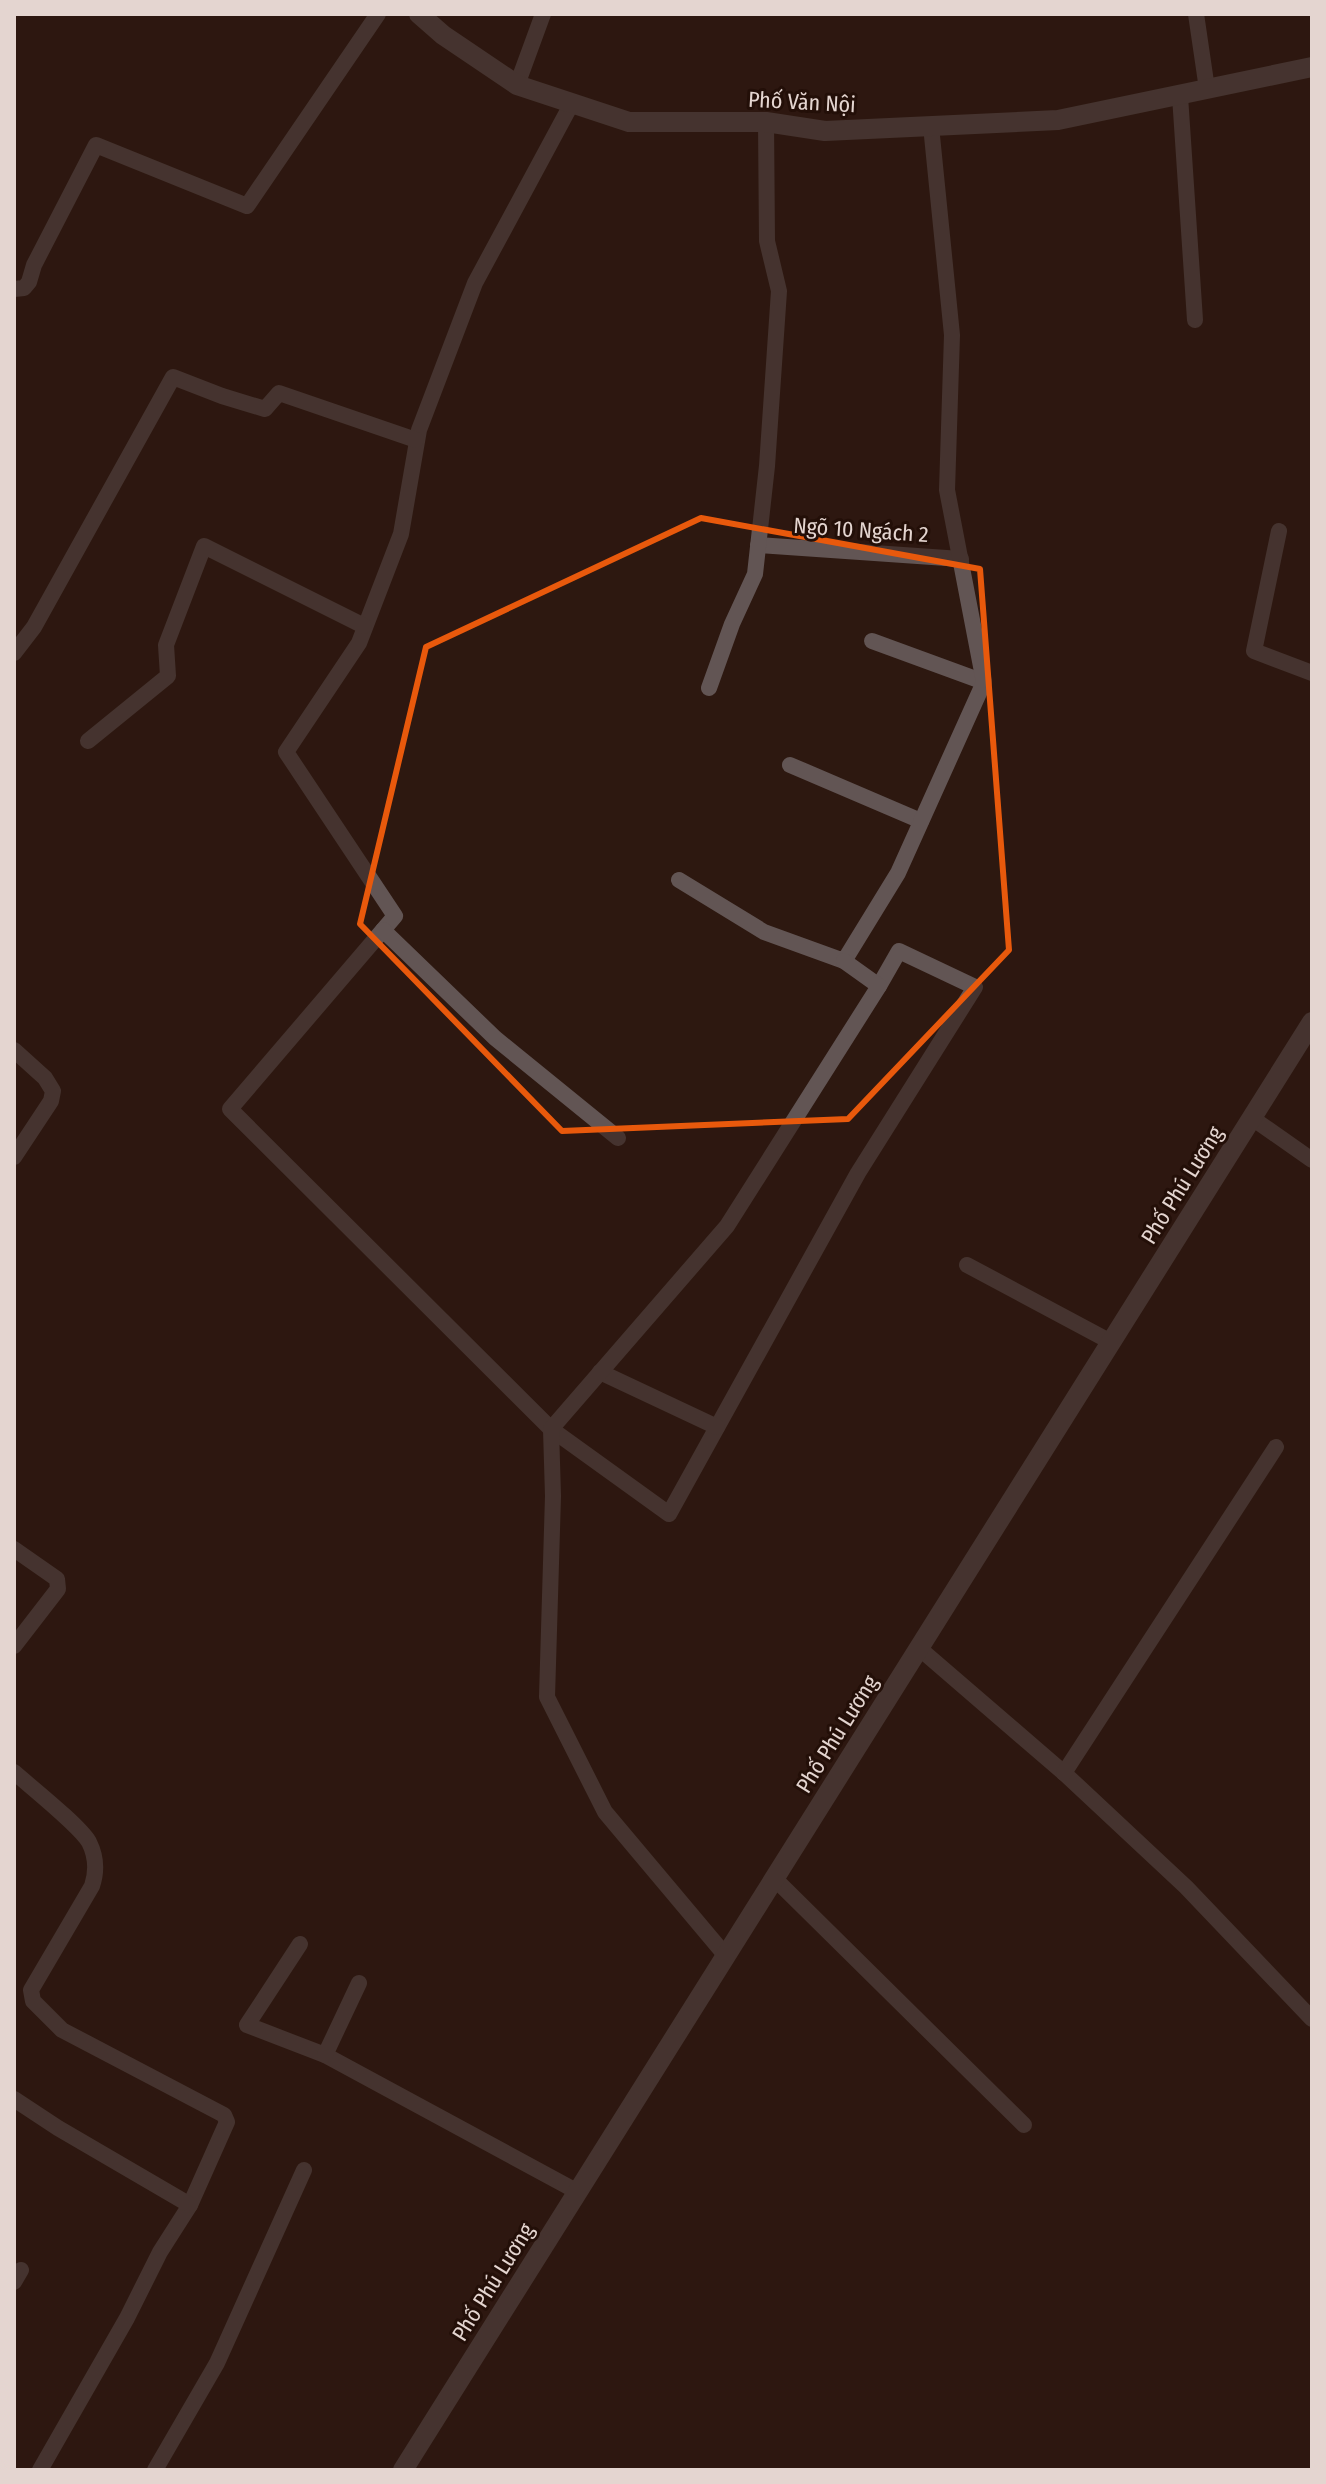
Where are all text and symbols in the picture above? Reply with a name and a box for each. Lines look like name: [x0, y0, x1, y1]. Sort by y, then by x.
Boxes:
street label: Phố Văn Nội: [748, 86, 856, 118]
street label: Ngõ 10 Ngách 2: [793, 512, 929, 548]
street label: Phố Phú Lương: [1135, 1121, 1229, 1249]
street label: Phố Phú Lương: [790, 1670, 884, 1798]
street label: Phố Phú Lương: [446, 2218, 540, 2346]

